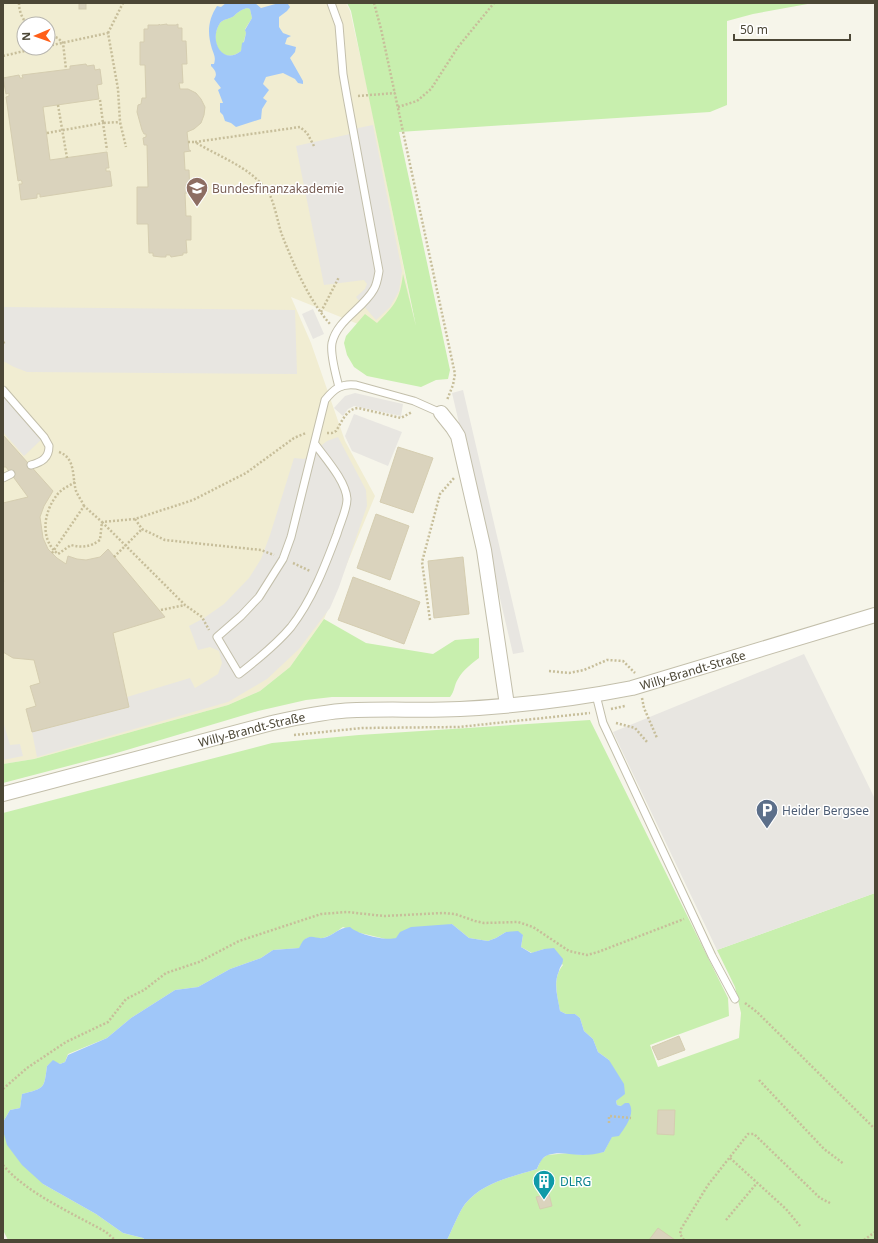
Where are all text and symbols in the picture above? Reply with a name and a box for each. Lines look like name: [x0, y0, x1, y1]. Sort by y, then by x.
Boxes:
north arrow: [16, 16, 56, 56]
scale bar: [734, 16, 850, 42]
text: 50 m: [740, 21, 768, 38]
text: N: [18, 32, 33, 41]
school or university icon: Bundesfinanzakademie: [184, 175, 210, 208]
place label: Bundesfinanzakademie: [212, 180, 344, 197]
street label: Willy-Brandt-Straße: [638, 646, 748, 694]
street label: Willy-Brandt-Straße: [196, 708, 307, 751]
parking icon: Heider Bergsee: [754, 797, 780, 830]
place label: Heider Bergsee: [782, 802, 869, 819]
building icon: DLRG: [531, 1168, 557, 1201]
place label: DLRG: [560, 1173, 591, 1190]

